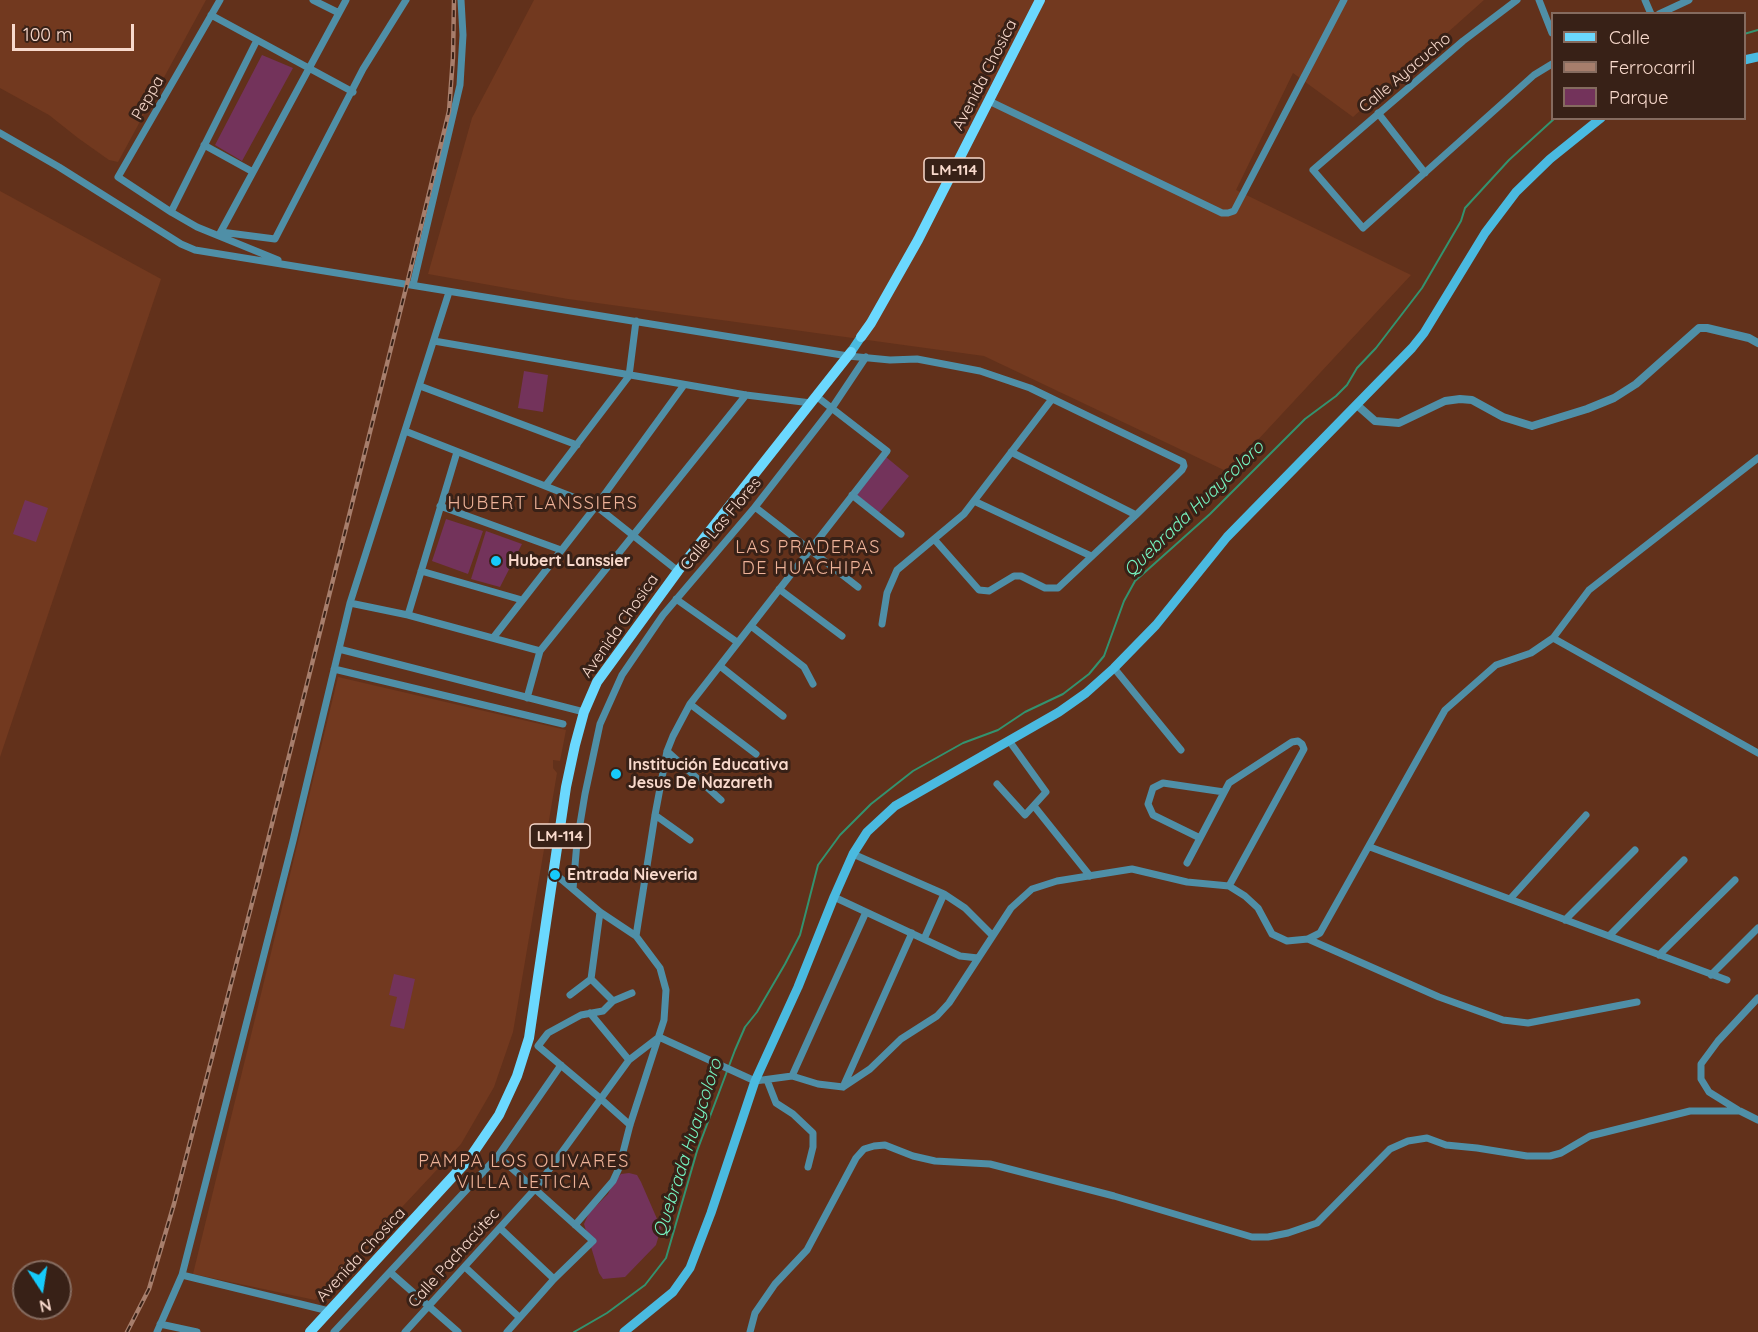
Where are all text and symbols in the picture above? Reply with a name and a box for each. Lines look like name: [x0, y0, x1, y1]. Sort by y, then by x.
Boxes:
scale bar: [15, 12, 136, 50]
legend: [1551, 12, 1746, 120]
street label: Avenida Chosica: [949, 16, 1021, 134]
text: 100 m: [23, 23, 72, 46]
text: Calle: [1609, 26, 1650, 49]
street label: Calle Ayacucho: [1355, 29, 1455, 117]
text: Ferrocarril: [1609, 56, 1696, 79]
street label: Peppa: [128, 73, 168, 123]
text: Parque: [1609, 86, 1668, 109]
road number: LM-114: [924, 158, 984, 182]
water label: Quebrada Huaycoloro: [1119, 437, 1269, 581]
street label: Calle Las Flores: [677, 474, 765, 574]
district label: HUBERT LANSSIERS: [448, 493, 638, 515]
district label: LAS PRADERAS DE HUACHIPA: [735, 537, 881, 580]
place label: Hubert Lanssier: [508, 551, 631, 571]
marker: Hubert Lanssier: [489, 554, 503, 568]
street label: Avenida Chosica: [577, 571, 663, 681]
place label: Institución Educativa Jesus De Nazareth: [628, 755, 788, 793]
marker: Institución Educativa Jesus De Nazareth: [609, 767, 623, 781]
road number: LM-114: [530, 824, 590, 848]
place label: Entrada Nieveria: [567, 865, 698, 885]
marker: Entrada Nieveria: [548, 868, 562, 882]
water label: Quebrada Huaycoloro: [649, 1056, 727, 1240]
district label: PAMPA LOS OLIVARES VILLA LETICIA: [418, 1151, 630, 1194]
street label: Avenida Chosica: [312, 1204, 410, 1306]
street label: Calle Pachacútec: [404, 1204, 504, 1312]
north arrow: [12, 1260, 72, 1320]
text: N: [38, 1295, 53, 1317]

